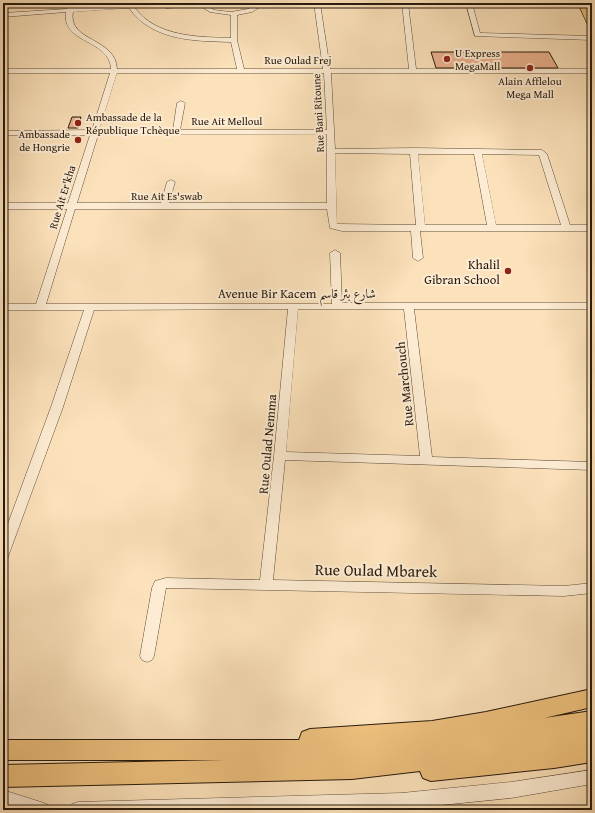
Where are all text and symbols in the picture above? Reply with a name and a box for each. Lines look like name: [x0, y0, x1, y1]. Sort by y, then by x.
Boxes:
place label: U Express MegaMall: [455, 45, 500, 74]
street label: Rue Oulad Frej: [265, 52, 332, 68]
marker: U Express MegaMall: [442, 54, 452, 64]
marker: Alain Afflelou Mega Mall: [525, 63, 535, 73]
street label: Rue Bani Ritoune: [308, 73, 328, 153]
place label: Alain Afflelou Mega Mall: [498, 73, 562, 102]
place label: Ambassade de la République Tchèque: [86, 109, 180, 138]
street label: Rue Ait Melloul: [192, 113, 262, 129]
marker: Ambassade de la République Tchèque: [73, 118, 83, 128]
place label: Ambassade de Hongrie: [18, 126, 70, 155]
marker: Ambassade de Hongrie: [73, 135, 83, 145]
street label: Rue Ait Er'kha: [45, 162, 80, 231]
street label: Rue Ait Es'swab: [131, 188, 203, 204]
place label: Khalil Gibran School: [424, 255, 500, 289]
marker: Khalil Gibran School: [503, 266, 513, 276]
street label: Avenue Bir Kacem شارع بئر قاسم: [218, 284, 376, 307]
street label: Rue Marchouch: [391, 340, 418, 427]
street label: Rue Oulad Nemma: [254, 393, 281, 495]
street label: Rue Oulad Mbarek: [315, 557, 438, 583]

